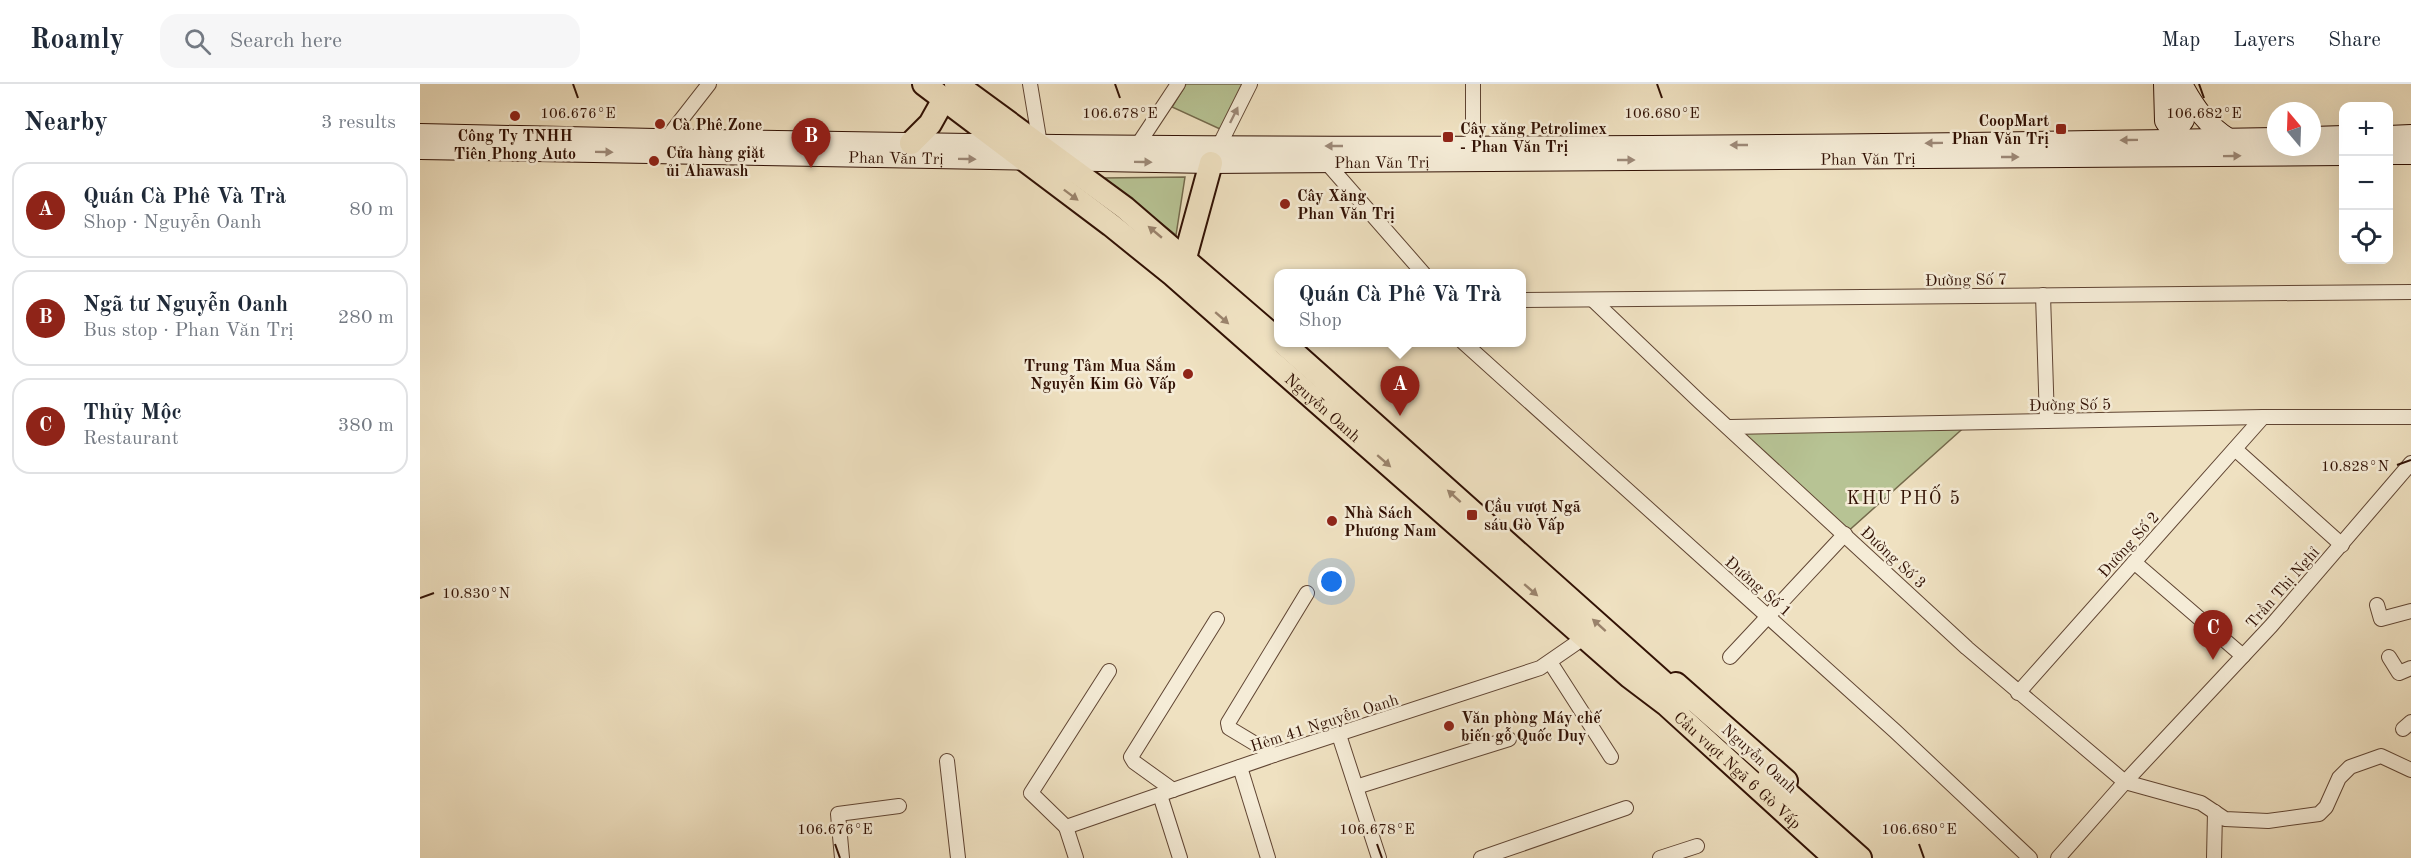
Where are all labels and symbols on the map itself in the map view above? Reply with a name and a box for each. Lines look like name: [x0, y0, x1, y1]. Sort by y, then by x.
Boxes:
north arrow: [2267, 102, 2321, 156]
one-way arrow: [1229, 106, 1239, 124]
text: 106.676°E: [540, 107, 616, 122]
text: 106.678°E: [1082, 107, 1158, 122]
text: 106.680°E: [1624, 107, 1700, 122]
text: 106.682°E: [2166, 107, 2242, 122]
marker: Công Ty TNHH Tiên Phong Auto: [508, 109, 522, 123]
place label: CoopMart Phan Văn Trị: [1951, 114, 2049, 148]
marker: Cà Phê Zone: [653, 117, 667, 131]
place label: Cà Phê Zone: [672, 118, 762, 134]
pin: B: [792, 118, 830, 168]
place label: Cây xăng Petrolimex - Phan Văn Trị: [1460, 122, 1607, 156]
marker: CoopMart Phan Văn Trị: [2054, 122, 2068, 136]
place label: Công Ty TNHH Tiên Phong Auto: [454, 129, 576, 163]
marker: Cây xăng Petrolimex - Phan Văn Trị: [1441, 130, 1455, 144]
one-way arrow: [2119, 136, 2138, 145]
one-way arrow: [1924, 138, 1943, 148]
one-way arrow: [1729, 140, 1748, 150]
one-way arrow: [1325, 141, 1344, 151]
place label: Cửa hàng giặt ủi Ahawash: [666, 146, 765, 180]
one-way arrow: [595, 148, 614, 157]
street label: Phan Văn Trị: [848, 151, 944, 168]
one-way arrow: [2223, 151, 2242, 161]
street label: Phan Văn Trị: [1820, 152, 1916, 169]
one-way arrow: [2001, 152, 2020, 162]
marker: Cửa hàng giặt ủi Ahawash: [647, 154, 661, 168]
one-way arrow: [958, 154, 977, 164]
street label: Phan Văn Trị: [1334, 155, 1430, 172]
one-way arrow: [1617, 155, 1636, 165]
one-way arrow: [1133, 157, 1152, 167]
one-way arrow: [1063, 189, 1079, 201]
place label: Cây Xăng Phan Văn Trị: [1297, 189, 1395, 223]
marker: Cây Xăng Phan Văn Trị: [1278, 197, 1292, 211]
one-way arrow: [1148, 226, 1163, 239]
street label: Đường Số 7: [1925, 270, 2007, 290]
one-way arrow: [1214, 311, 1229, 324]
place label: Trung Tâm Mua Sắm Nguyễn Kim Gò Vấp: [1024, 356, 1176, 393]
pin: A: [1380, 366, 1420, 416]
marker: Trung Tâm Mua Sắm Nguyễn Kim Gò Vấp: [1181, 367, 1195, 381]
street label: Nguyễn Oanh: [1281, 371, 1363, 446]
street label: Đường Số 5: [2029, 395, 2111, 415]
one-way arrow: [1376, 454, 1391, 467]
text: 10.828°N: [2321, 460, 2389, 475]
district label: KHU PHỐ 5: [1847, 484, 1961, 508]
one-way arrow: [1446, 489, 1461, 503]
place label: Cầu vượt Ngã sáu Gò Vấp: [1484, 497, 1581, 534]
place label: Nhà Sách Phương Nam: [1344, 506, 1437, 540]
marker: Cầu vượt Ngã sáu Gò Vấp: [1465, 508, 1479, 522]
street label: Đường Số 2: [2095, 508, 2163, 581]
marker: Nhà Sách Phương Nam: [1325, 514, 1339, 528]
street label: Đường Số 3: [1857, 523, 1929, 592]
street label: Trần Thị Nghỉ: [2242, 543, 2323, 632]
street label: Đường Số 1: [1721, 553, 1795, 620]
your location: [1317, 567, 1346, 596]
one-way arrow: [1523, 583, 1538, 596]
text: 10.830°N: [442, 587, 510, 602]
pin: C: [2194, 610, 2232, 660]
one-way arrow: [1592, 619, 1607, 632]
street label: Hẻm 41 Nguyễn Oanh: [1248, 689, 1401, 755]
place label: Văn phòng Máy chế biến gỗ Quốc Duy: [1461, 709, 1602, 745]
street label: Cầu vượt Ngã 6 Gò Vấp: [1670, 710, 1803, 833]
marker: Văn phòng Máy chế biến gỗ Quốc Duy: [1442, 719, 1456, 733]
street label: Nguyễn Oanh: [1718, 720, 1801, 797]
text: 106.676°E: [797, 823, 873, 838]
text: 106.678°E: [1339, 823, 1415, 838]
text: 106.680°E: [1881, 823, 1957, 838]

